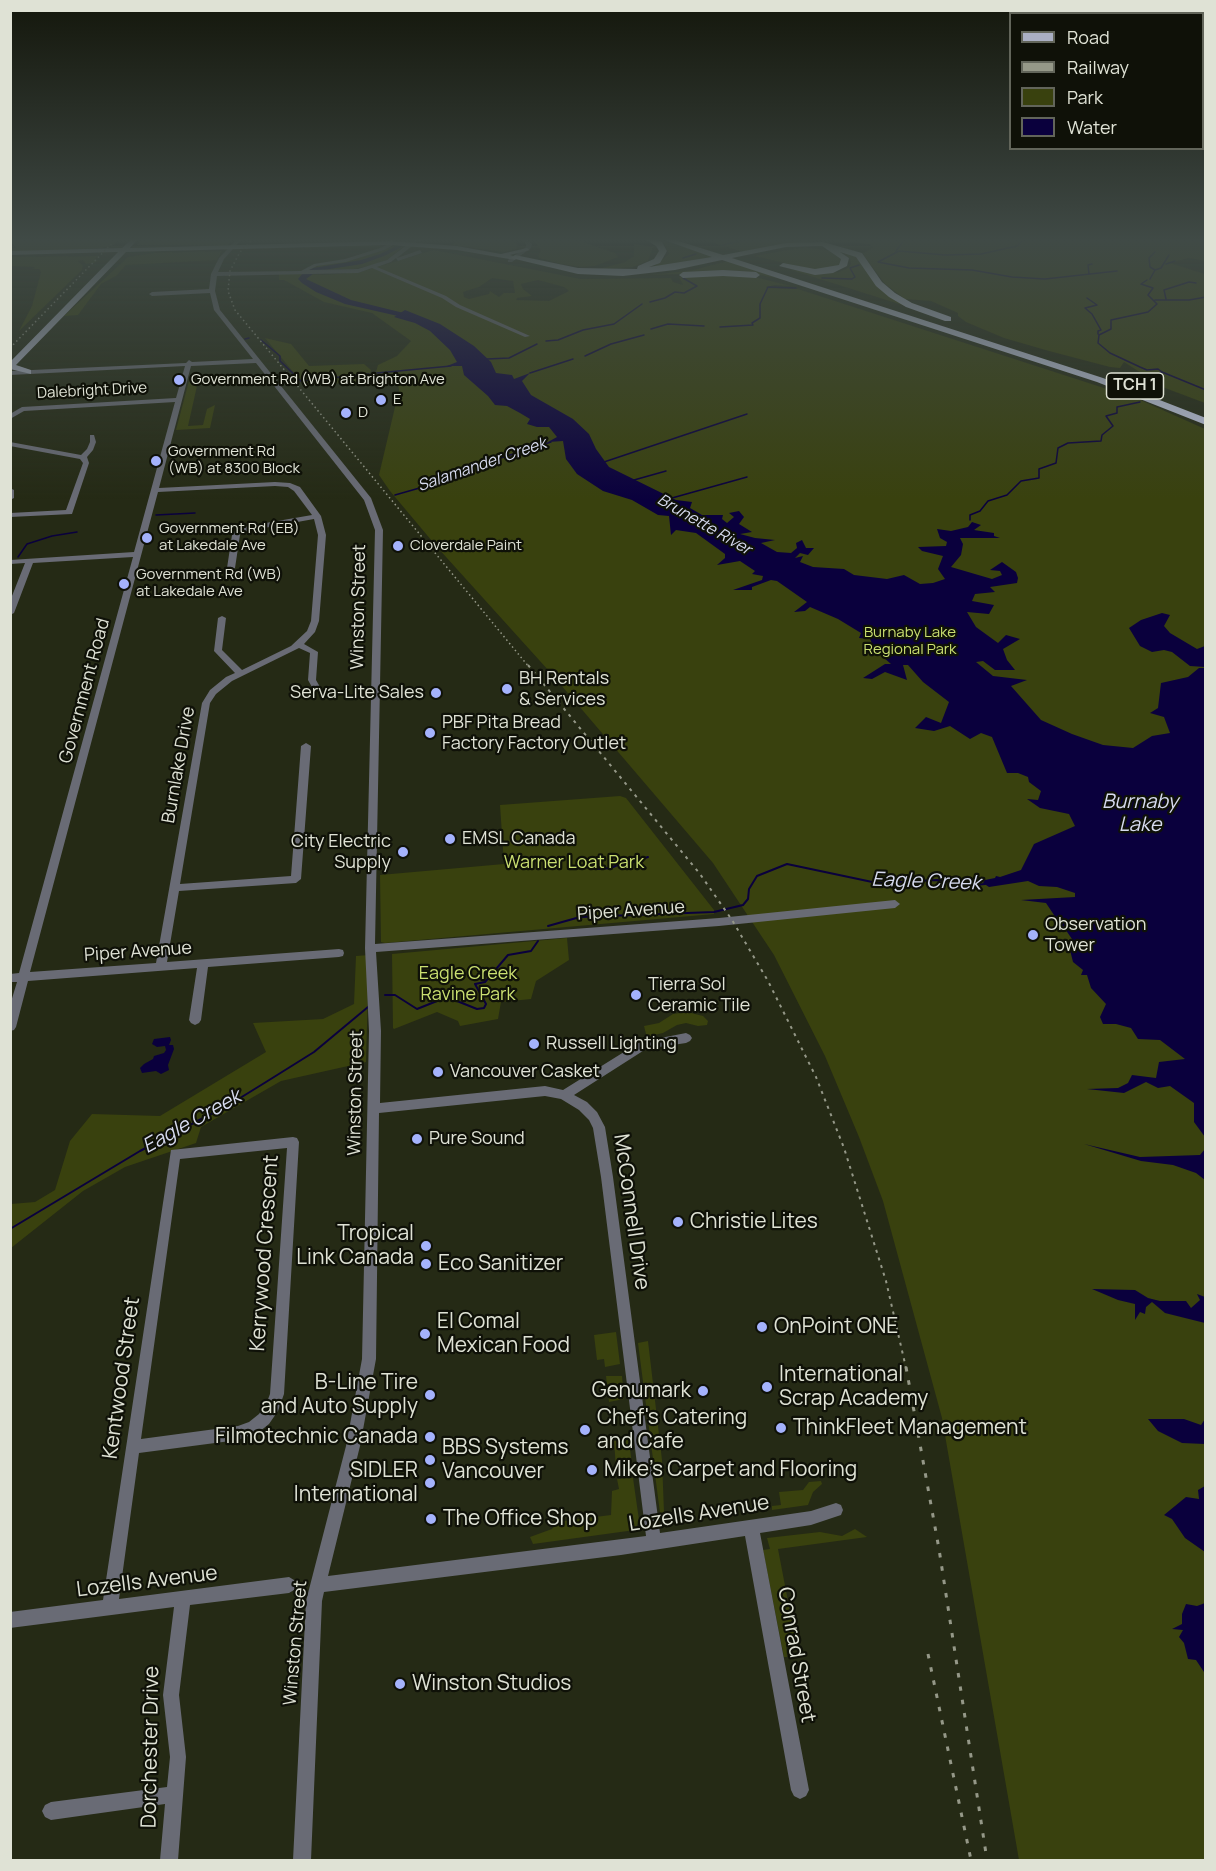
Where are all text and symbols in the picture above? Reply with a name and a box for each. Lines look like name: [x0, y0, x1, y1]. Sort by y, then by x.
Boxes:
legend: [1009, 12, 1204, 150]
text: Road: [1067, 25, 1110, 49]
text: Railway: [1067, 55, 1129, 79]
text: Park: [1067, 85, 1103, 109]
text: Water: [1067, 115, 1117, 139]
place label: Government Rd (WB) at Brighton Ave: [191, 371, 445, 389]
marker: Government Rd (WB) at Brighton Ave: [172, 373, 186, 387]
road number: TCH 1: [1106, 373, 1164, 399]
street label: Dalebright Drive: [36, 379, 148, 403]
place label: E: [393, 391, 402, 409]
marker: E: [374, 393, 388, 407]
place label: D: [358, 404, 368, 422]
marker: D: [339, 406, 353, 420]
water label: Salamander Creek: [415, 434, 549, 496]
place label: Government Rd (WB) at 8300 Block: [168, 443, 300, 478]
marker: Government Rd (WB) at 8300 Block: [149, 454, 163, 468]
water label: Brunette River: [654, 490, 754, 560]
place label: Government Rd (EB) at Lakedale Ave: [159, 520, 300, 555]
marker: Government Rd (EB) at Lakedale Ave: [140, 531, 154, 545]
place label: Cloverdale Paint: [410, 537, 522, 555]
marker: Cloverdale Paint: [391, 539, 405, 553]
street label: Winston Street: [347, 544, 371, 670]
place label: Government Rd (WB) at Lakedale Ave: [136, 566, 282, 601]
marker: Government Rd (WB) at Lakedale Ave: [117, 577, 131, 591]
street label: Government Road: [55, 616, 115, 766]
park label: Burnaby Lake Regional Park: [863, 624, 957, 659]
place label: BH Rentals & Services: [519, 668, 609, 710]
place label: Serva-Lite Sales: [290, 682, 424, 704]
marker: BH Rentals & Services: [500, 682, 514, 696]
marker: Serva-Lite Sales: [429, 686, 443, 700]
street label: Burnlake Drive: [158, 705, 200, 825]
place label: PBF Pita Bread Factory Factory Outlet: [442, 712, 626, 754]
marker: PBF Pita Bread Factory Factory Outlet: [423, 726, 437, 740]
water label: Burnaby Lake: [1102, 790, 1178, 837]
place label: EMSL Canada: [462, 828, 576, 850]
place label: City Electric Supply: [291, 831, 391, 874]
marker: EMSL Canada: [443, 832, 457, 846]
marker: City Electric Supply: [396, 845, 410, 859]
park label: Warner Loat Park: [504, 852, 644, 874]
water label: Eagle Creek: [871, 868, 981, 896]
street label: Piper Avenue: [576, 896, 686, 926]
place label: Observation Tower: [1045, 914, 1146, 956]
marker: Observation Tower: [1026, 928, 1040, 942]
street label: Piper Avenue: [83, 937, 193, 967]
park label: Eagle Creek Ravine Park: [419, 963, 517, 1006]
place label: Tierra Sol Ceramic Tile: [648, 974, 750, 1016]
marker: Tierra Sol Ceramic Tile: [629, 988, 643, 1002]
street label: Winston Street: [344, 1030, 368, 1156]
place label: Russell Lighting: [546, 1033, 677, 1055]
marker: Russell Lighting: [527, 1037, 541, 1051]
place label: Vancouver Casket: [450, 1061, 600, 1083]
marker: Vancouver Casket: [431, 1065, 445, 1079]
water label: Eagle Creek: [138, 1085, 246, 1159]
place label: Pure Sound: [429, 1128, 525, 1150]
marker: Pure Sound: [410, 1132, 424, 1146]
street label: McConnell Drive: [608, 1133, 654, 1291]
street label: Kerrywood Crescent: [246, 1154, 284, 1352]
place label: Christie Lites: [690, 1209, 818, 1235]
marker: Christie Lites: [671, 1215, 685, 1229]
place label: Tropical Link Canada: [296, 1221, 414, 1271]
marker: Tropical Link Canada: [419, 1239, 433, 1253]
place label: Eco Sanitizer: [438, 1251, 563, 1277]
marker: Eco Sanitizer: [419, 1257, 433, 1271]
street label: Kentwood Street: [98, 1295, 146, 1461]
place label: El Comal Mexican Food: [437, 1309, 570, 1359]
place label: OnPoint ONE: [774, 1314, 898, 1340]
marker: OnPoint ONE: [755, 1320, 769, 1334]
marker: El Comal Mexican Food: [418, 1327, 432, 1341]
place label: International Scrap Academy: [779, 1362, 928, 1412]
place label: B-Line Tire and Auto Supply: [261, 1370, 418, 1420]
place label: Genumark: [592, 1378, 691, 1404]
marker: International Scrap Academy: [760, 1380, 774, 1394]
marker: Genumark: [696, 1384, 710, 1398]
marker: B-Line Tire and Auto Supply: [423, 1388, 437, 1402]
place label: Chef's Catering and Cafe: [597, 1405, 747, 1455]
place label: ThinkFleet Management: [793, 1415, 1027, 1441]
marker: ThinkFleet Management: [774, 1421, 788, 1435]
marker: Chef's Catering and Cafe: [578, 1423, 592, 1437]
place label: Filmotechnic Canada: [215, 1424, 418, 1450]
marker: Filmotechnic Canada: [423, 1430, 437, 1444]
place label: BBS Systems Vancouver: [442, 1435, 569, 1485]
marker: BBS Systems Vancouver: [423, 1453, 437, 1467]
place label: Mike’s Carpet and Flooring: [604, 1457, 857, 1483]
place label: SIDLER International: [294, 1458, 418, 1508]
marker: Mike’s Carpet and Flooring: [585, 1463, 599, 1477]
marker: SIDLER International: [423, 1476, 437, 1490]
street label: Lozells Avenue: [627, 1490, 771, 1538]
place label: The Office Shop: [443, 1506, 597, 1532]
marker: The Office Shop: [424, 1512, 438, 1526]
street label: Lozells Avenue: [75, 1561, 219, 1603]
street label: Winston Street: [280, 1580, 312, 1706]
street label: Conrad Street: [772, 1585, 820, 1725]
street label: Dorchester Drive: [137, 1666, 165, 1828]
place label: Winston Studios: [412, 1671, 571, 1697]
marker: Winston Studios: [393, 1677, 407, 1691]

